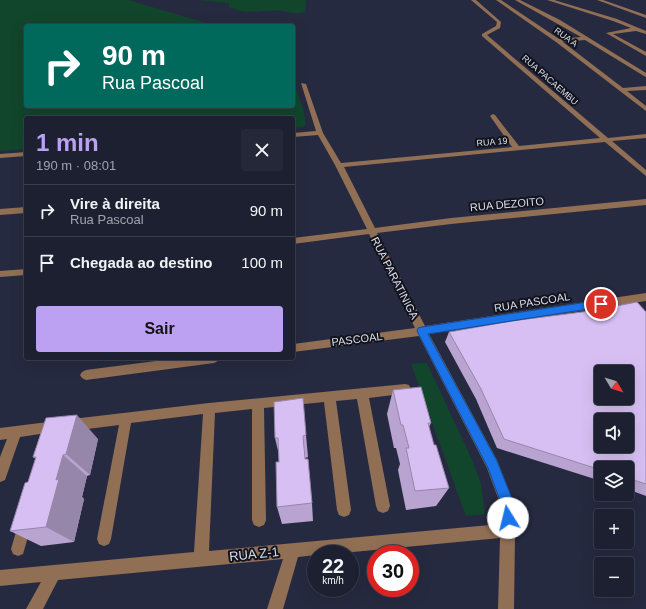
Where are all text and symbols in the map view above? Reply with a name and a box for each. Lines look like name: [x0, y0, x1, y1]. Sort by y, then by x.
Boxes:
street label: RUA A: [552, 25, 580, 49]
icon: right: [36, 40, 88, 92]
text: 90 m: [102, 40, 166, 71]
street label: RUA PACAEMBU: [520, 53, 580, 107]
text: Rua Pascoal: [102, 73, 204, 93]
text: 1 min: [36, 129, 99, 156]
button: close: [241, 129, 283, 171]
street label: RUA 19: [476, 136, 508, 148]
text: 190 m · 08:01: [36, 158, 116, 173]
text: Vire à direita: [70, 195, 160, 212]
street label: RUA DEZOITO: [469, 195, 545, 213]
icon: right: [36, 200, 58, 222]
text: 90 m: [250, 202, 283, 219]
text: Rua Pascoal: [70, 212, 144, 227]
street label: RUA PARATINIGA: [369, 235, 421, 322]
icon: arrive: [36, 252, 58, 274]
text: Chegada ao destino: [70, 254, 213, 271]
text: 100 m: [241, 254, 283, 271]
pin: [584, 287, 618, 321]
street label: RUA PASCOAL: [493, 290, 571, 314]
icon: arrive: [590, 293, 612, 315]
button: Sair: [36, 306, 283, 352]
street label: PASCOAL: [331, 330, 383, 348]
north arrow: [594, 365, 634, 405]
map controls: [594, 365, 634, 597]
button: sound: [594, 413, 634, 453]
button: layers: [594, 461, 634, 501]
position arrow: [487, 497, 529, 539]
button: +: [594, 509, 634, 549]
street label: RUA Z-1: [228, 544, 280, 564]
speed limit sign: 30: [367, 545, 419, 597]
text: 22: [322, 555, 344, 577]
button: −: [594, 557, 634, 597]
text: km/h: [322, 575, 344, 586]

